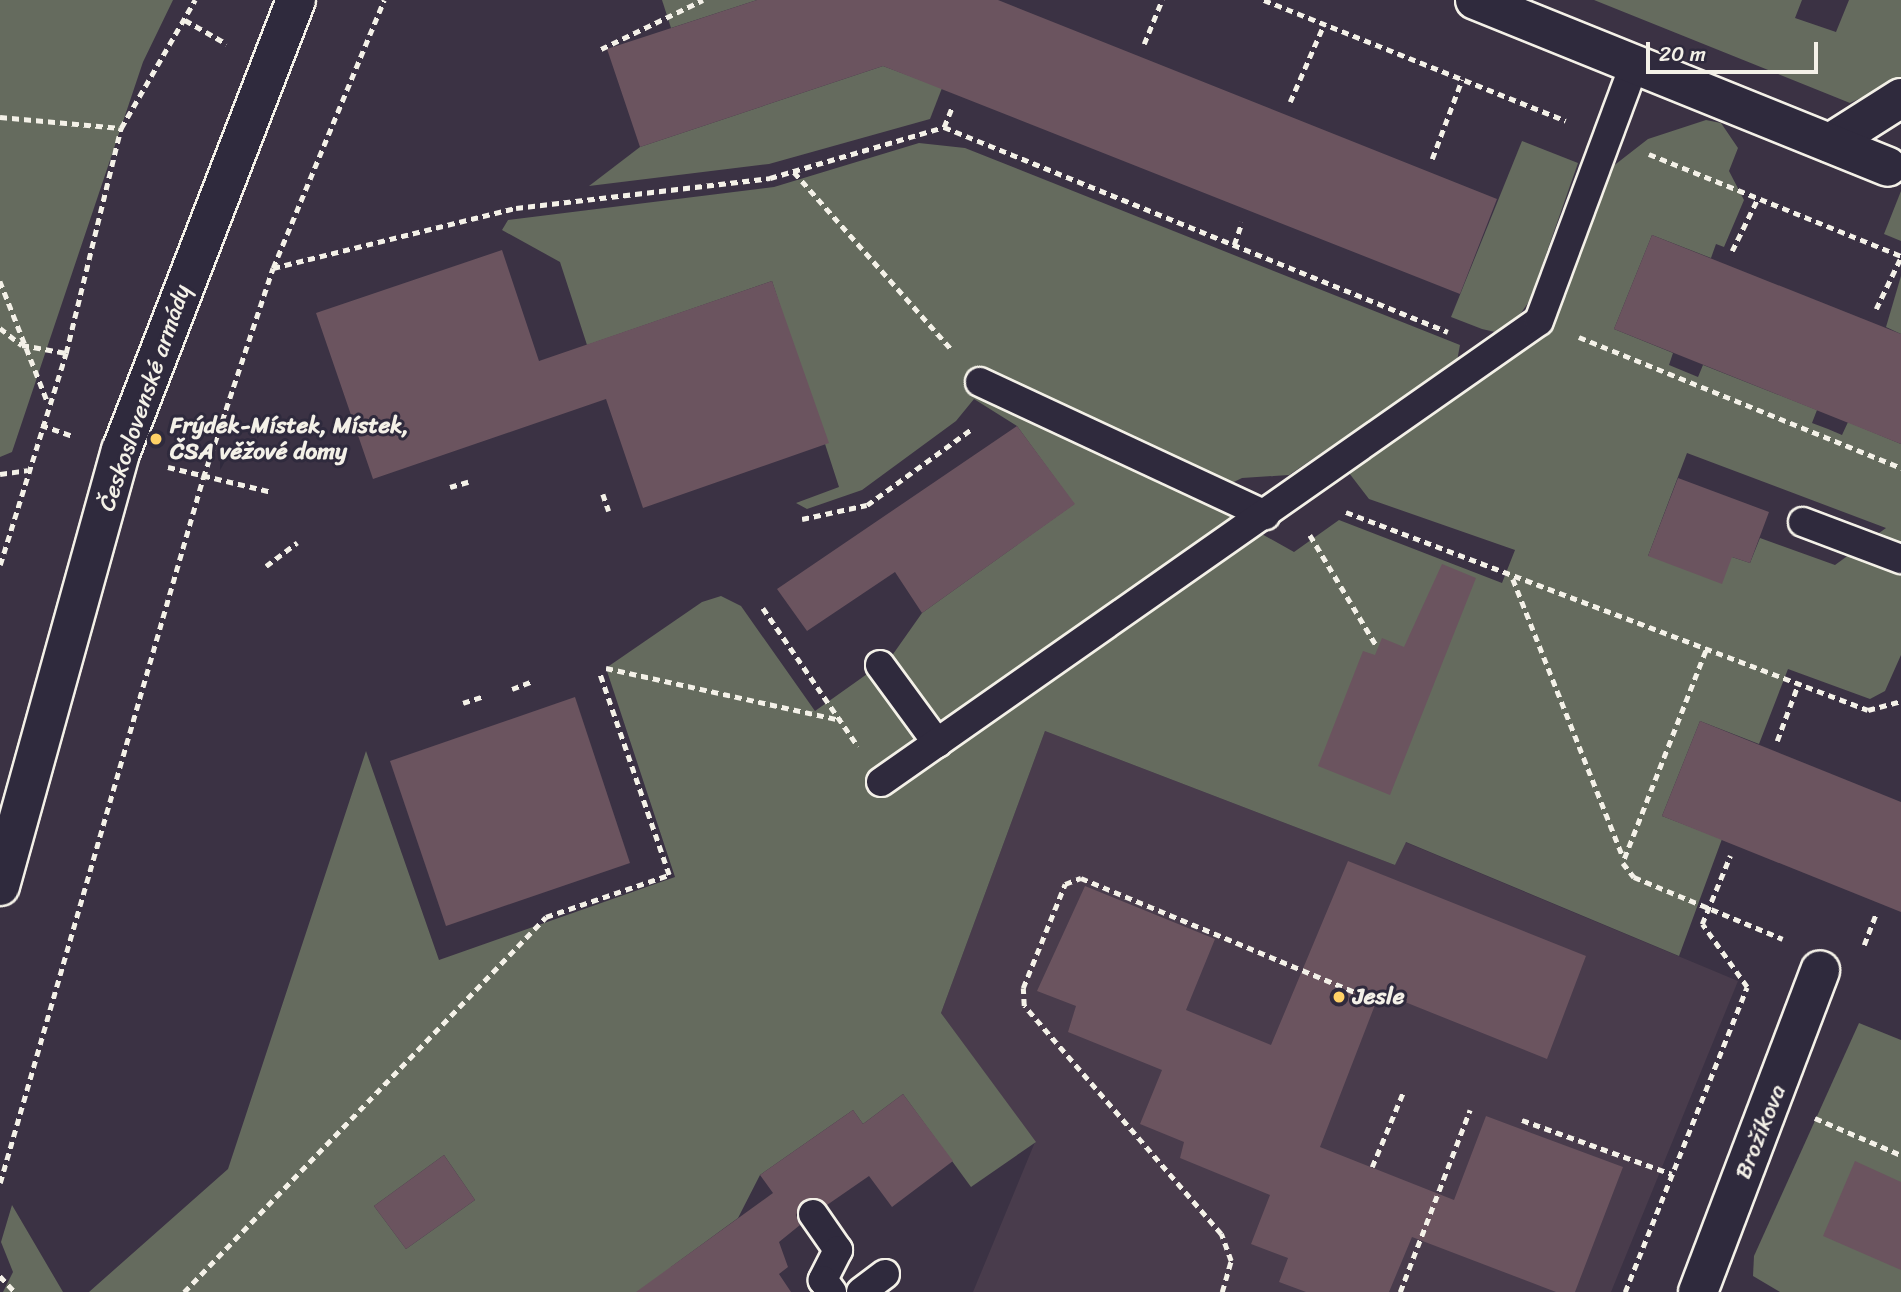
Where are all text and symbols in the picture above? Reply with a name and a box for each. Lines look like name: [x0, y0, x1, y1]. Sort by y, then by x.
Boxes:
scale bar: [1649, 28, 1820, 72]
text: 20 m: [1659, 35, 1706, 73]
street label: Československé armády: [93, 281, 197, 515]
place label: Frýdek-Místek, Místek, ČSA věžové domy: [170, 412, 409, 466]
marker: Frýdek-Místek, Místek, ČSA věžové domy: [148, 431, 164, 447]
place label: Jesle: [1353, 983, 1405, 1011]
marker: Jesle: [1331, 989, 1347, 1005]
street label: Brožíkova: [1730, 1081, 1792, 1183]

